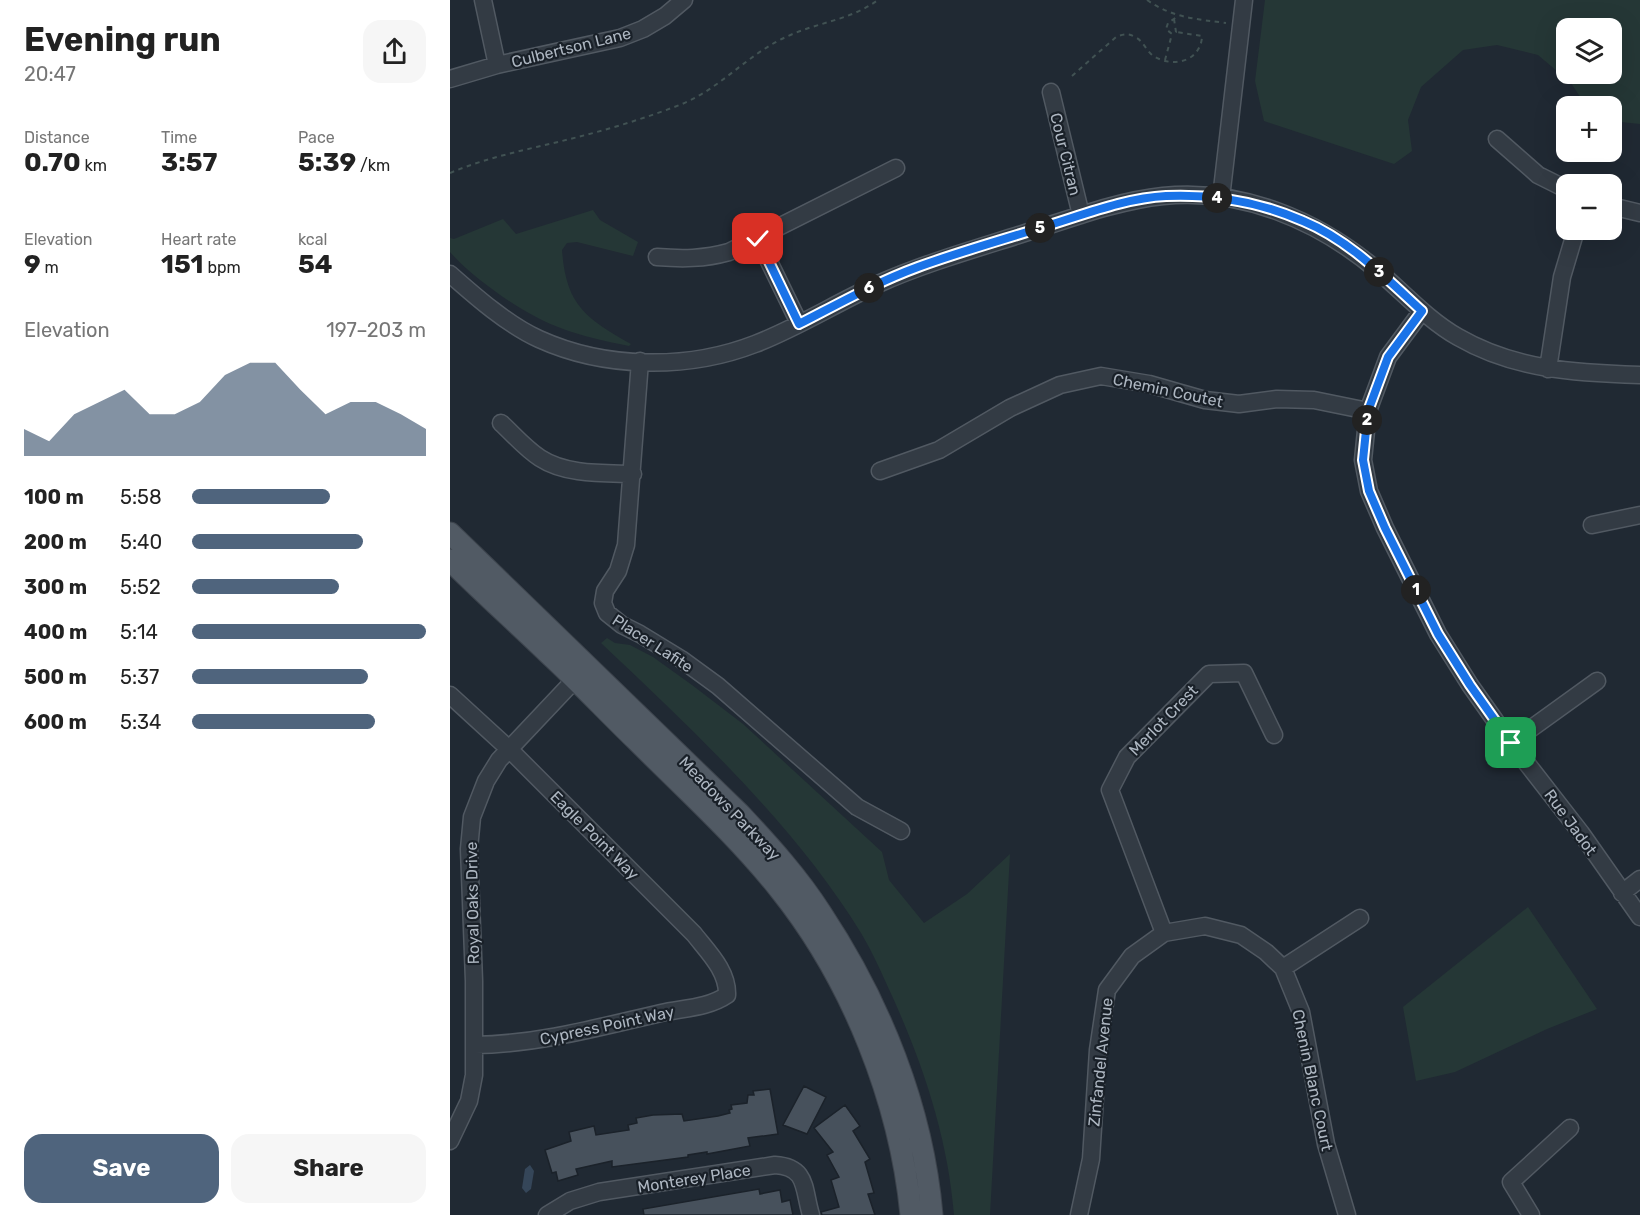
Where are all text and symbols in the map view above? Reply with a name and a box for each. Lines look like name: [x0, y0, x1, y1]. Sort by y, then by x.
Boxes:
map controls: [1556, 18, 1622, 240]
button: layers: [1556, 18, 1622, 84]
text: Evening run: [24, 20, 221, 59]
button: share: [363, 20, 426, 83]
street label: Culbertson Lane: [509, 23, 633, 72]
text: 20:47: [24, 62, 76, 86]
button: +: [1556, 96, 1622, 162]
street label: Cour Citran: [1046, 111, 1085, 197]
text: Distance: [24, 128, 90, 147]
text: Time: [161, 128, 197, 147]
text: Pace: [298, 128, 335, 147]
text: 0.70: [24, 147, 81, 178]
text: 3:57: [161, 147, 217, 178]
text: 5:39: [298, 147, 356, 178]
text: km: [81, 156, 107, 175]
text: /km: [356, 156, 390, 175]
button: −: [1556, 174, 1622, 240]
pin: 4: [1202, 183, 1232, 213]
text: 4: [1212, 188, 1222, 207]
pin: [732, 213, 783, 264]
pin: 5: [1025, 213, 1055, 243]
text: 5: [1035, 218, 1045, 237]
icon: check: [741, 222, 774, 255]
text: Elevation: [24, 230, 93, 249]
text: Heart rate: [161, 230, 236, 249]
text: kcal: [298, 230, 327, 249]
text: 9: [24, 249, 41, 280]
text: 151: [161, 249, 203, 280]
text: 54: [298, 249, 333, 280]
pin: 3: [1364, 257, 1394, 287]
text: m: [41, 258, 59, 277]
text: bpm: [203, 258, 241, 277]
text: 3: [1374, 262, 1384, 281]
pin: 6: [854, 273, 884, 303]
text: 6: [864, 278, 874, 297]
text: Elevation: [24, 318, 110, 342]
text: 197–203 m: [326, 318, 426, 342]
street label: Chemin Coutet: [1111, 370, 1225, 411]
pin: 2: [1352, 405, 1382, 435]
text: 2: [1362, 410, 1372, 429]
text: 100 m: [24, 485, 84, 509]
text: 5:58: [120, 485, 162, 509]
text: 200 m: [24, 530, 87, 554]
text: 5:40: [120, 530, 162, 554]
text: 300 m: [24, 575, 87, 599]
text: 5:52: [120, 575, 161, 599]
pin: 1: [1401, 575, 1431, 605]
text: 1: [1412, 580, 1420, 599]
street label: Placer Lafite: [609, 610, 697, 677]
text: 400 m: [24, 620, 87, 644]
text: 5:14: [120, 620, 158, 644]
text: 500 m: [24, 665, 87, 689]
text: 5:37: [120, 665, 159, 689]
street label: Merlot Crest: [1125, 681, 1202, 760]
text: 600 m: [24, 710, 87, 734]
text: 5:34: [120, 710, 161, 734]
pin: [1485, 717, 1536, 768]
icon: arrive: [1494, 726, 1527, 759]
street label: Meadows Parkway: [675, 752, 784, 864]
street label: Rue Jadot: [1540, 786, 1601, 859]
street label: Eagle Point Way: [546, 787, 643, 884]
street label: Royal Oaks Drive: [462, 841, 483, 965]
street label: Zinfandel Avenue: [1084, 997, 1117, 1127]
street label: Cypress Point Way: [538, 1002, 676, 1049]
street label: Chenin Blanc Court: [1288, 1008, 1337, 1153]
button: Save: [24, 1134, 219, 1203]
button: Share: [231, 1134, 426, 1203]
street label: Monterey Place: [636, 1160, 752, 1197]

